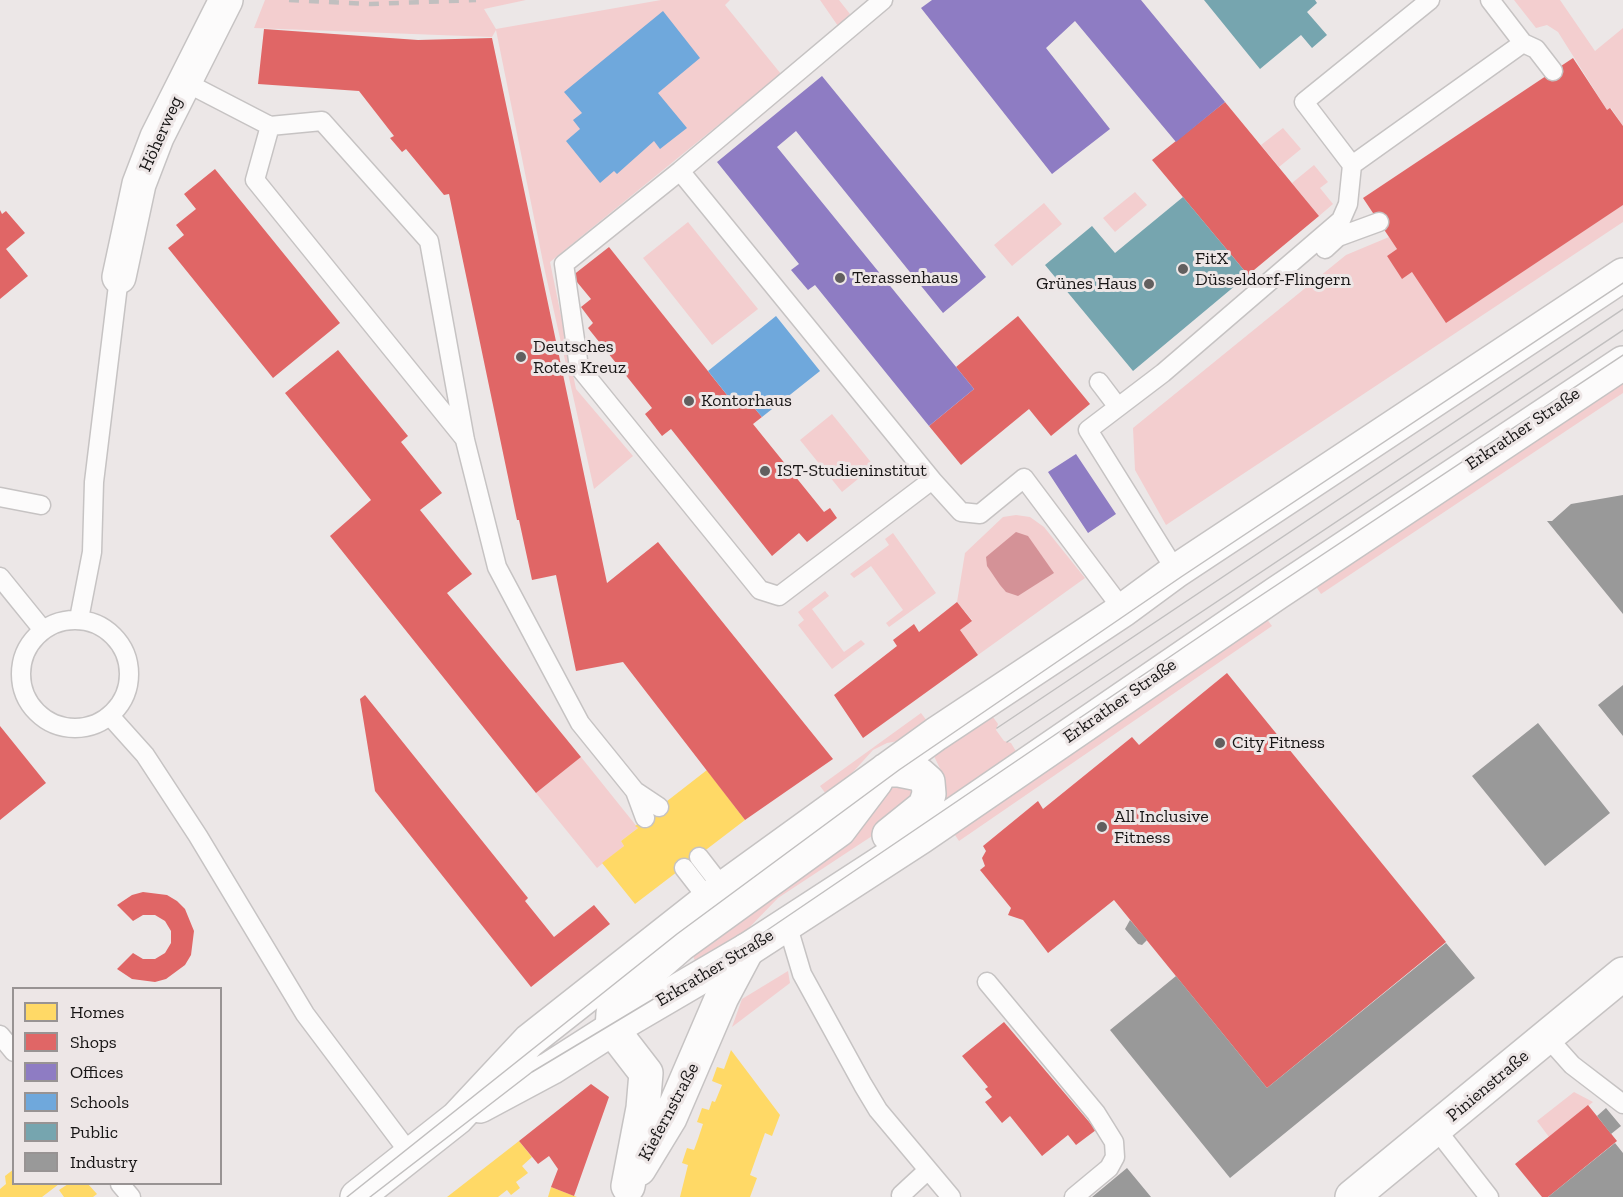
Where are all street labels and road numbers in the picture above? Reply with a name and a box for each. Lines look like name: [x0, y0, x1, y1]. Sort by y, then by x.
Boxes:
street label: Höherweg: [135, 93, 187, 175]
street label: Erkrather Straße: [1462, 383, 1584, 475]
street label: Erkrather Straße: [1059, 654, 1181, 748]
street label: Erkrather Straße: [652, 924, 778, 1012]
street label: Pinienstraße: [1443, 1045, 1533, 1127]
street label: Kiefernstraße: [634, 1059, 704, 1165]

